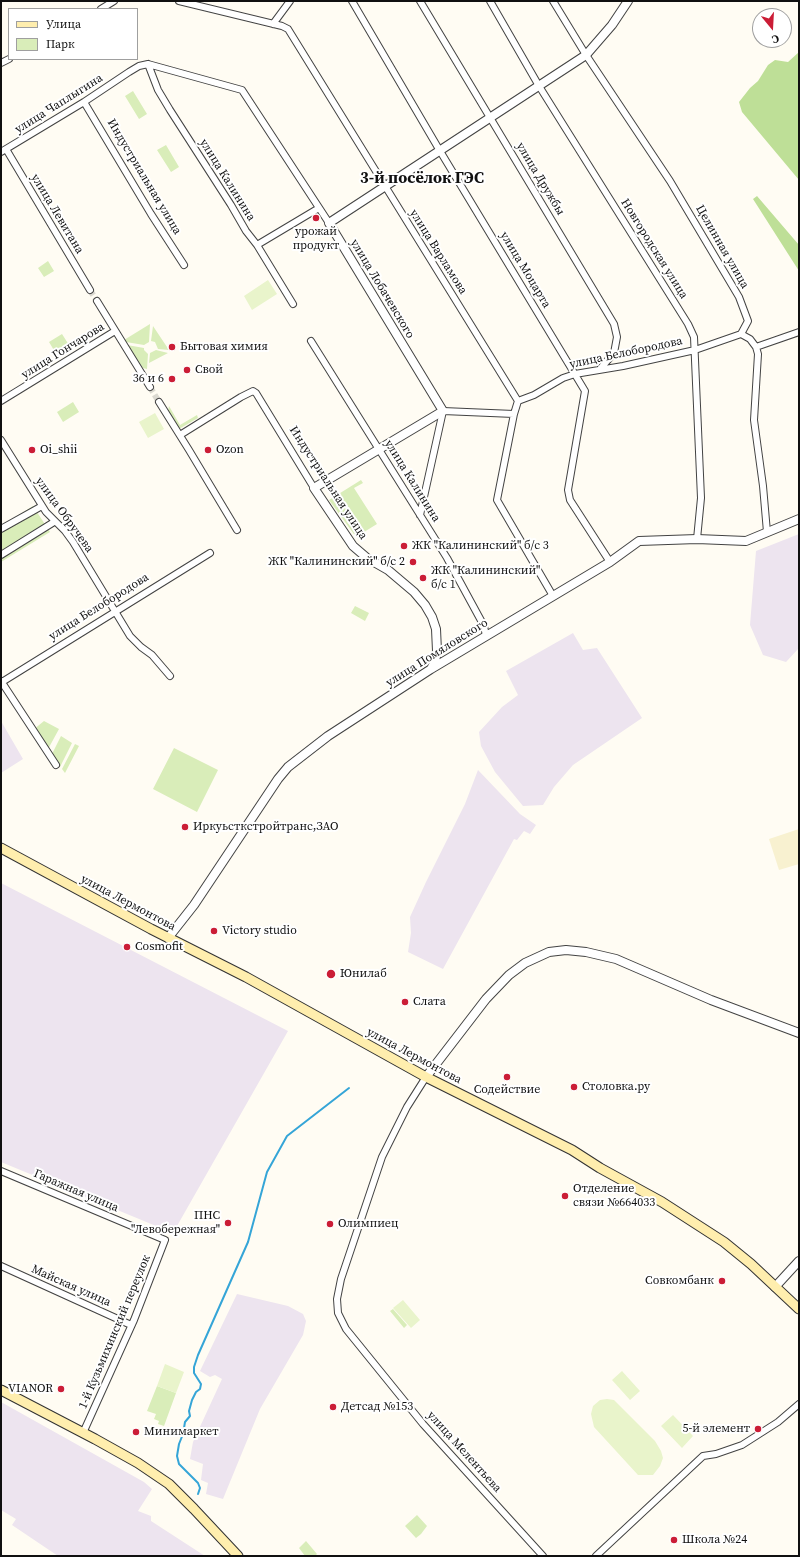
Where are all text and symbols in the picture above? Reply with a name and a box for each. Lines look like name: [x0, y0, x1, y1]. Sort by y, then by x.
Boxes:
legend: [8, 8, 138, 60]
north arrow: [752, 8, 792, 48]
text: Улица: [46, 16, 81, 32]
text: С: [770, 31, 781, 47]
text: Парк: [46, 36, 75, 52]
street label: улица Чаплыгина: [12, 71, 106, 137]
street label: Индустриальная улица: [104, 117, 184, 237]
street label: улица Калинина: [196, 136, 258, 224]
street label: улица Дружбы: [513, 140, 567, 218]
district label: 3-й посёлок ГЭС: [360, 169, 484, 189]
street label: улица Левитана: [27, 171, 87, 257]
street label: Новгородская улица: [617, 196, 691, 302]
street label: Целинная улица: [692, 203, 752, 291]
street label: улица Варламова: [406, 207, 470, 297]
marker: урожай продукт: [311, 213, 321, 223]
place label: урожай продукт: [293, 225, 339, 253]
street label: улица Моцарта: [497, 229, 553, 311]
street label: улица Лобачевского: [347, 237, 417, 341]
street label: улица Гончарова: [19, 320, 107, 382]
street label: улица Белобородова: [568, 334, 684, 372]
place label: Бытовая химия: [180, 340, 268, 354]
marker: Бытовая химия: [167, 342, 177, 352]
place label: Свой: [195, 363, 223, 377]
marker: Свой: [182, 365, 192, 375]
place label: 36 и 6: [133, 372, 164, 386]
marker: 36 и 6: [167, 374, 177, 384]
street label: Индустриальная улица: [286, 424, 370, 542]
street label: улица Калинина: [381, 437, 443, 525]
place label: Oi_shii: [40, 443, 77, 457]
place label: Ozon: [216, 443, 244, 457]
marker: Oi_shii: [27, 445, 37, 455]
marker: Ozon: [203, 445, 213, 455]
street label: улица Обручева: [32, 474, 96, 556]
place label: ЖК "Калининский" б/с 3: [412, 539, 549, 553]
marker: ЖК "Калининский" б/с 3: [399, 541, 409, 551]
place label: ЖК "Калининский" б/с 2: [268, 555, 405, 569]
marker: ЖК "Калининский" б/с 2: [408, 557, 418, 567]
place label: ЖК "Калининский" б/с 1: [431, 564, 540, 592]
street label: улица Белобородова: [46, 570, 152, 644]
marker: ЖК "Калининский" б/с 1: [418, 573, 428, 583]
street label: улица Помяловского: [383, 616, 491, 690]
place label: Иркуьсткстройтранс,ЗАО: [193, 820, 339, 834]
marker: Иркуьсткстройтранс,ЗАО: [180, 822, 190, 832]
street label: улица Лермонтова: [78, 872, 178, 934]
place label: Victory studio: [222, 924, 297, 938]
marker: Victory studio: [209, 926, 219, 936]
place label: Cosmofit: [135, 940, 183, 954]
marker: Cosmofit: [122, 942, 132, 952]
place label: Юнилаб: [340, 967, 387, 981]
marker: Юнилаб: [325, 968, 337, 980]
place label: Слата: [413, 995, 446, 1009]
marker: Слата: [400, 997, 410, 1007]
street label: улица Лермонтова: [364, 1025, 464, 1087]
marker: Содействие: [502, 1072, 512, 1082]
place label: Столовка.ру: [582, 1080, 650, 1094]
marker: Столовка.ру: [569, 1082, 579, 1092]
place label: Содействие: [474, 1083, 540, 1097]
street label: Гаражная улица: [31, 1167, 121, 1215]
place label: Отделение связи №664033: [573, 1182, 655, 1210]
marker: Отделение связи №664033: [560, 1191, 570, 1201]
place label: ПНС "Левобережная": [131, 1209, 220, 1237]
place label: Олимпиец: [338, 1217, 398, 1231]
marker: ПНС "Левобережная": [223, 1218, 233, 1228]
marker: Олимпиец: [325, 1219, 335, 1229]
street label: 1-й Кузьмихинский переулок: [76, 1253, 154, 1411]
street label: Майская улица: [29, 1262, 113, 1310]
place label: Совкомбанк: [645, 1274, 714, 1288]
marker: Совкомбанк: [717, 1276, 727, 1286]
place label: VIANOR: [8, 1382, 53, 1396]
marker: VIANOR: [56, 1384, 66, 1394]
place label: Детсад №153: [341, 1400, 413, 1414]
marker: Детсад №153: [328, 1402, 338, 1412]
street label: улица Мелентьева: [424, 1408, 504, 1496]
place label: 5-й элемент: [683, 1422, 750, 1436]
marker: 5-й элемент: [753, 1424, 763, 1434]
place label: Минимаркет: [144, 1425, 219, 1439]
marker: Минимаркет: [131, 1427, 141, 1437]
place label: Школа №24: [682, 1533, 747, 1547]
marker: Школа №24: [669, 1535, 679, 1545]

